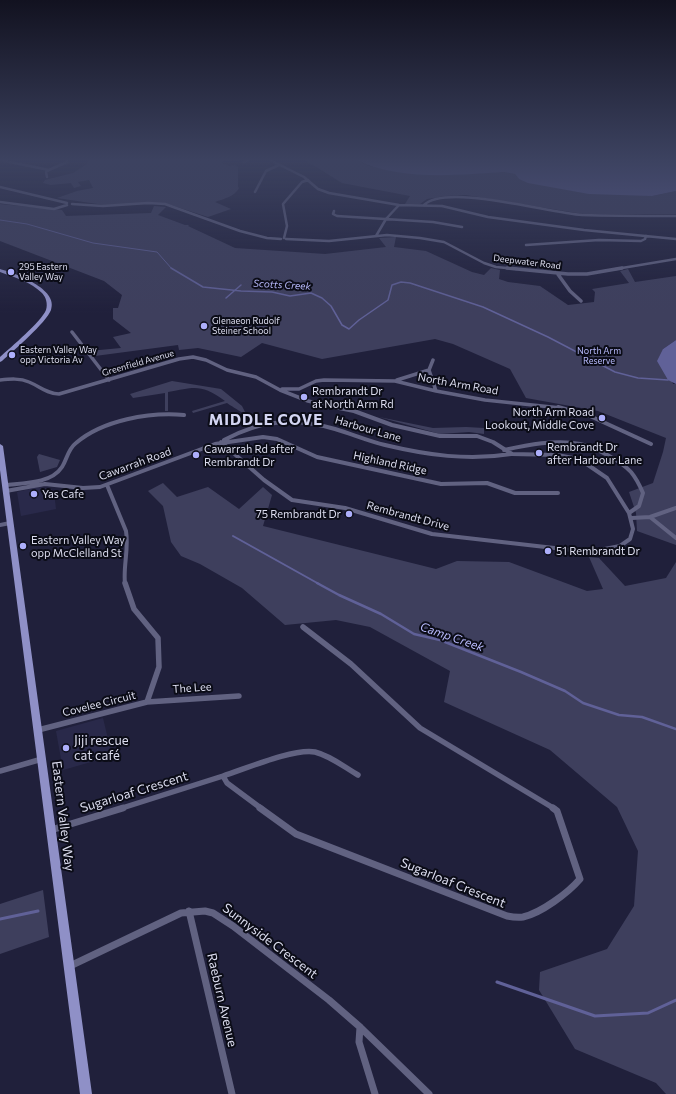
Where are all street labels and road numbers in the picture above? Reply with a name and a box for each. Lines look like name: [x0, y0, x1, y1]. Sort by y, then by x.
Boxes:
street label: Deepwater Road: [493, 253, 561, 271]
street label: Greenfield Avenue: [101, 348, 175, 378]
street label: North Arm Road: [417, 370, 499, 398]
street label: Harbour Lane: [333, 413, 403, 445]
street label: Cawarrah Road: [97, 445, 173, 483]
street label: Highland Ridge: [352, 449, 428, 477]
street label: Rembrandt Drive: [365, 499, 451, 533]
street label: The Lee: [172, 680, 212, 696]
street label: Covelee Circuit: [61, 689, 137, 719]
street label: Eastern Valley Way: [48, 760, 78, 872]
street label: Sugarloaf Crescent: [78, 768, 190, 816]
street label: Sugarloaf Crescent: [398, 855, 508, 911]
street label: Sunnyside Crescent: [219, 900, 321, 982]
street label: Raeburn Avenue: [204, 952, 240, 1048]

